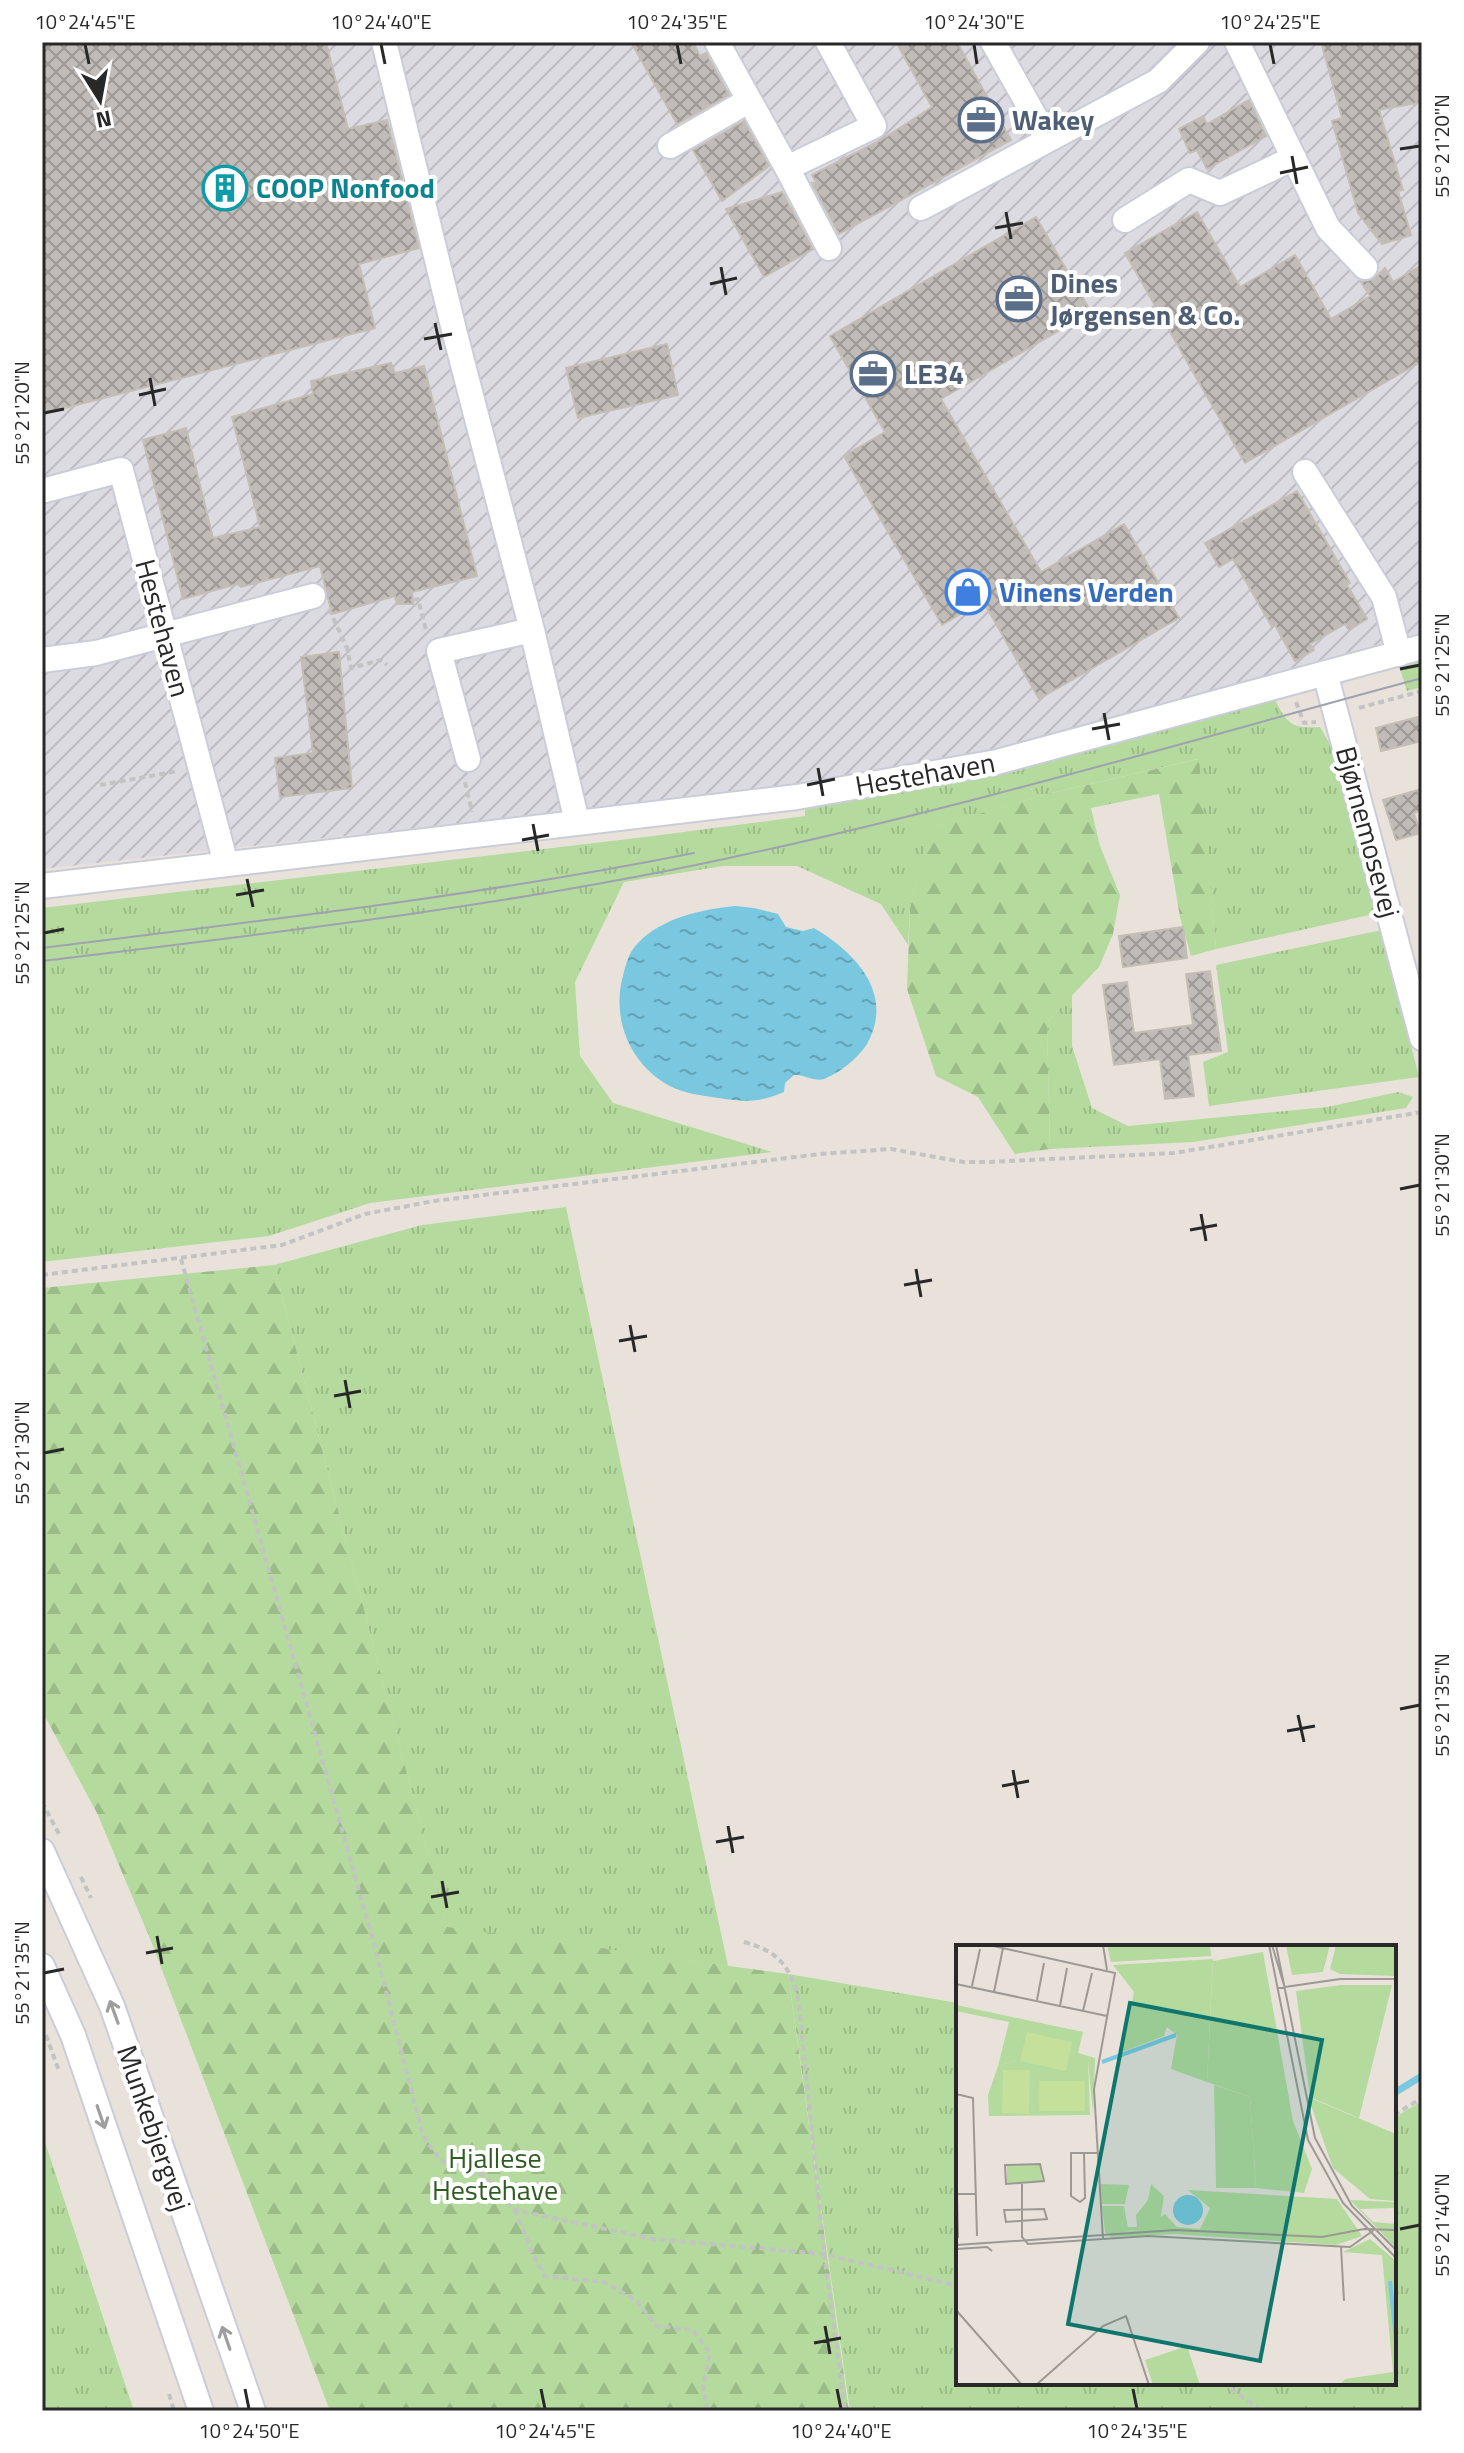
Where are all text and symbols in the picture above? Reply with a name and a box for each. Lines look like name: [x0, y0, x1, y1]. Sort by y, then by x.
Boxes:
text: 10°24'45"E: [34, 6, 136, 37]
text: 10°24'40"E: [330, 6, 432, 37]
text: 10°24'35"E: [626, 6, 728, 37]
text: 10°24'30"E: [923, 6, 1025, 37]
text: 10°24'25"E: [1219, 6, 1321, 37]
north arrow: [60, 60, 140, 140]
text: 55°21'20"N: [1426, 94, 1457, 198]
office icon: Wakey: [957, 96, 1005, 144]
place label: Wakey: [1012, 98, 1094, 141]
text: N: [93, 101, 115, 138]
building icon: COOP Nonfood: [201, 164, 249, 212]
place label: COOP Nonfood: [256, 166, 435, 209]
place label: Dines Jørgensen & Co.: [1050, 261, 1240, 336]
office icon: Dines Jørgensen & Co.: [995, 275, 1043, 323]
office icon: LE34: [849, 350, 897, 398]
place label: LE34: [904, 352, 964, 395]
text: 55°21'20"N: [6, 361, 37, 465]
street label: Hestehaven: [124, 554, 203, 702]
shop icon: Vinens Verden: [944, 568, 992, 616]
place label: Vinens Verden: [999, 570, 1174, 613]
text: 55°21'25"N: [1426, 613, 1457, 717]
street label: Hestehaven: [852, 740, 998, 807]
street label: Bjørnemosevej: [1325, 741, 1412, 922]
text: 55°21'25"N: [6, 881, 37, 985]
text: 55°21'30"N: [1426, 1133, 1457, 1237]
text: 55°21'30"N: [6, 1401, 37, 1505]
text: 55°21'35"N: [1426, 1653, 1457, 1757]
text: 55°21'35"N: [6, 1921, 37, 2025]
inset map: [956, 1945, 1396, 2385]
one-way arrow: [106, 2001, 120, 2025]
street label: Munkebjergvej: [106, 2039, 203, 2217]
one-way arrow: [95, 2104, 110, 2129]
park label: Hjallese Hestehave: [432, 2136, 558, 2211]
text: 55°21'40"N: [1426, 2173, 1457, 2277]
one-way arrow: [218, 2325, 233, 2350]
text: 10°24'50"E: [198, 2415, 300, 2446]
text: 10°24'45"E: [494, 2415, 596, 2446]
text: 10°24'40"E: [790, 2415, 892, 2446]
text: 10°24'35"E: [1086, 2415, 1188, 2446]

